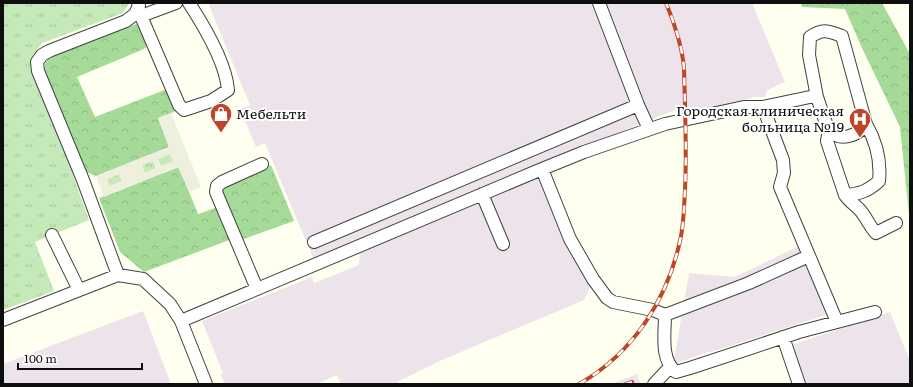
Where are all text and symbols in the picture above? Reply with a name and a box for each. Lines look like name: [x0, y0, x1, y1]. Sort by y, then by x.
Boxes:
place label: Городская клиническая больница №19: [676, 100, 844, 136]
shop icon: Мебельти: [208, 101, 234, 134]
place label: Мебельти: [236, 103, 306, 123]
hospital icon: Городская клиническая больница №19: [847, 106, 873, 139]
scale bar: [18, 345, 142, 371]
text: 100 m: [24, 349, 57, 367]

